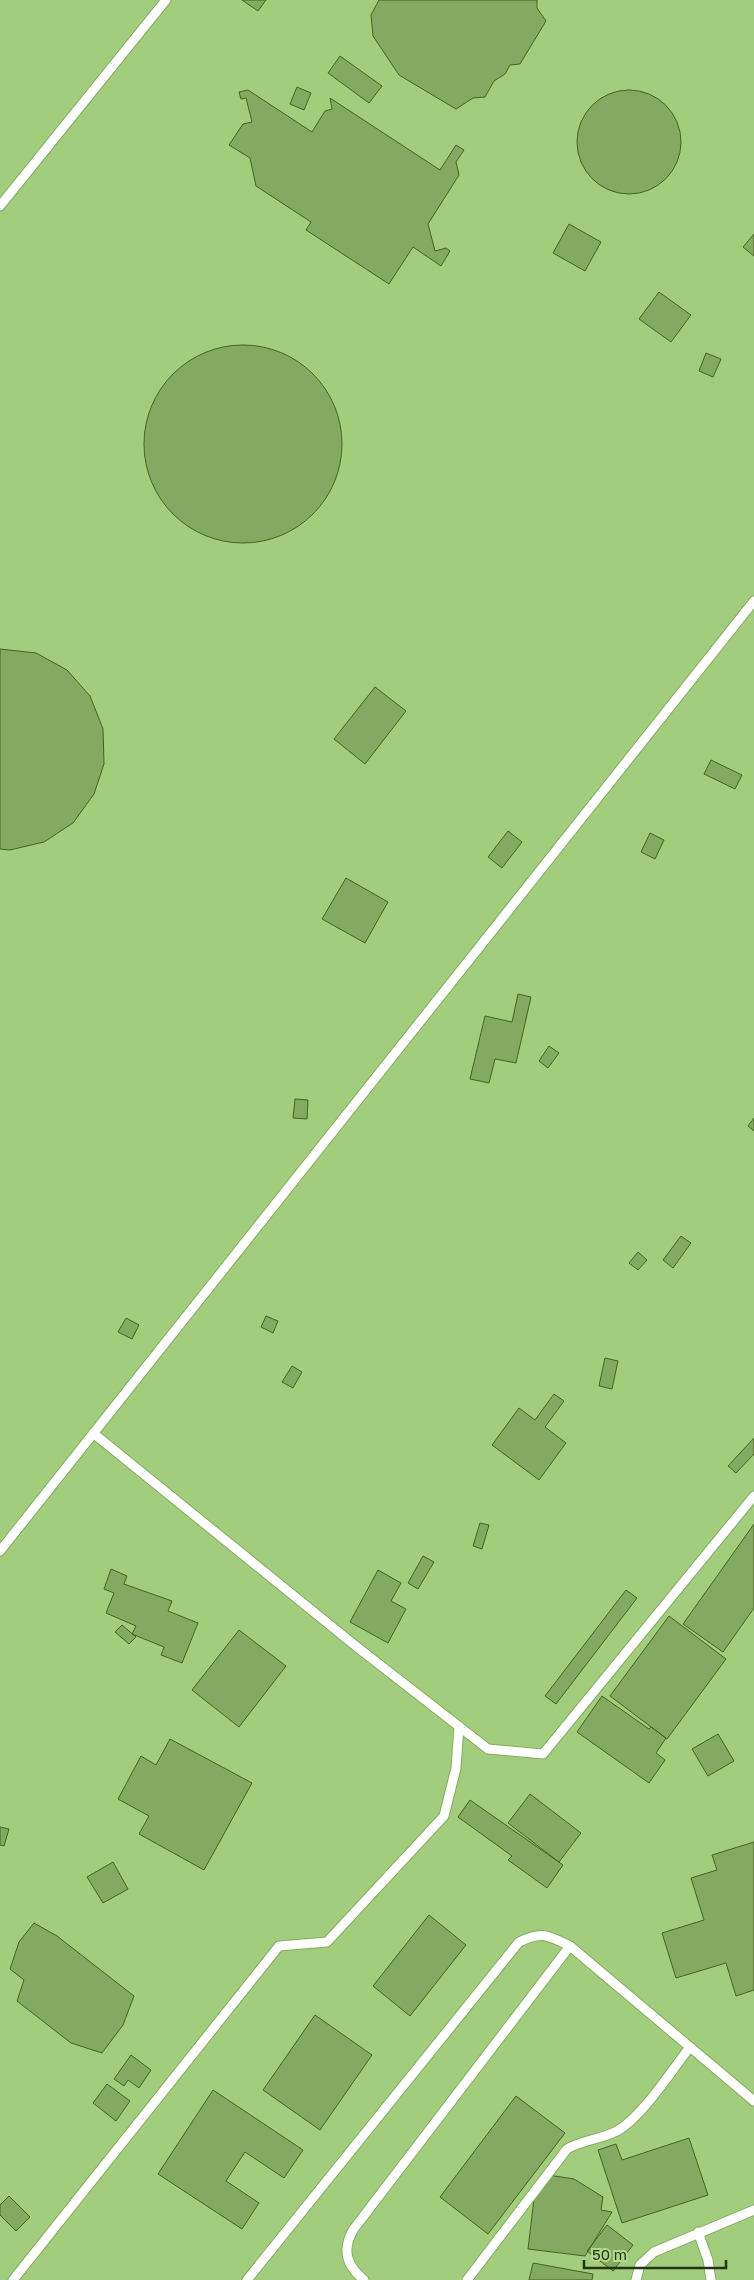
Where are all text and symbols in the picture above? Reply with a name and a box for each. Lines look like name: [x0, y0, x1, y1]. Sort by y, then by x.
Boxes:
scale bar: [584, 2238, 726, 2270]
text: 50 m: [592, 2245, 627, 2263]

